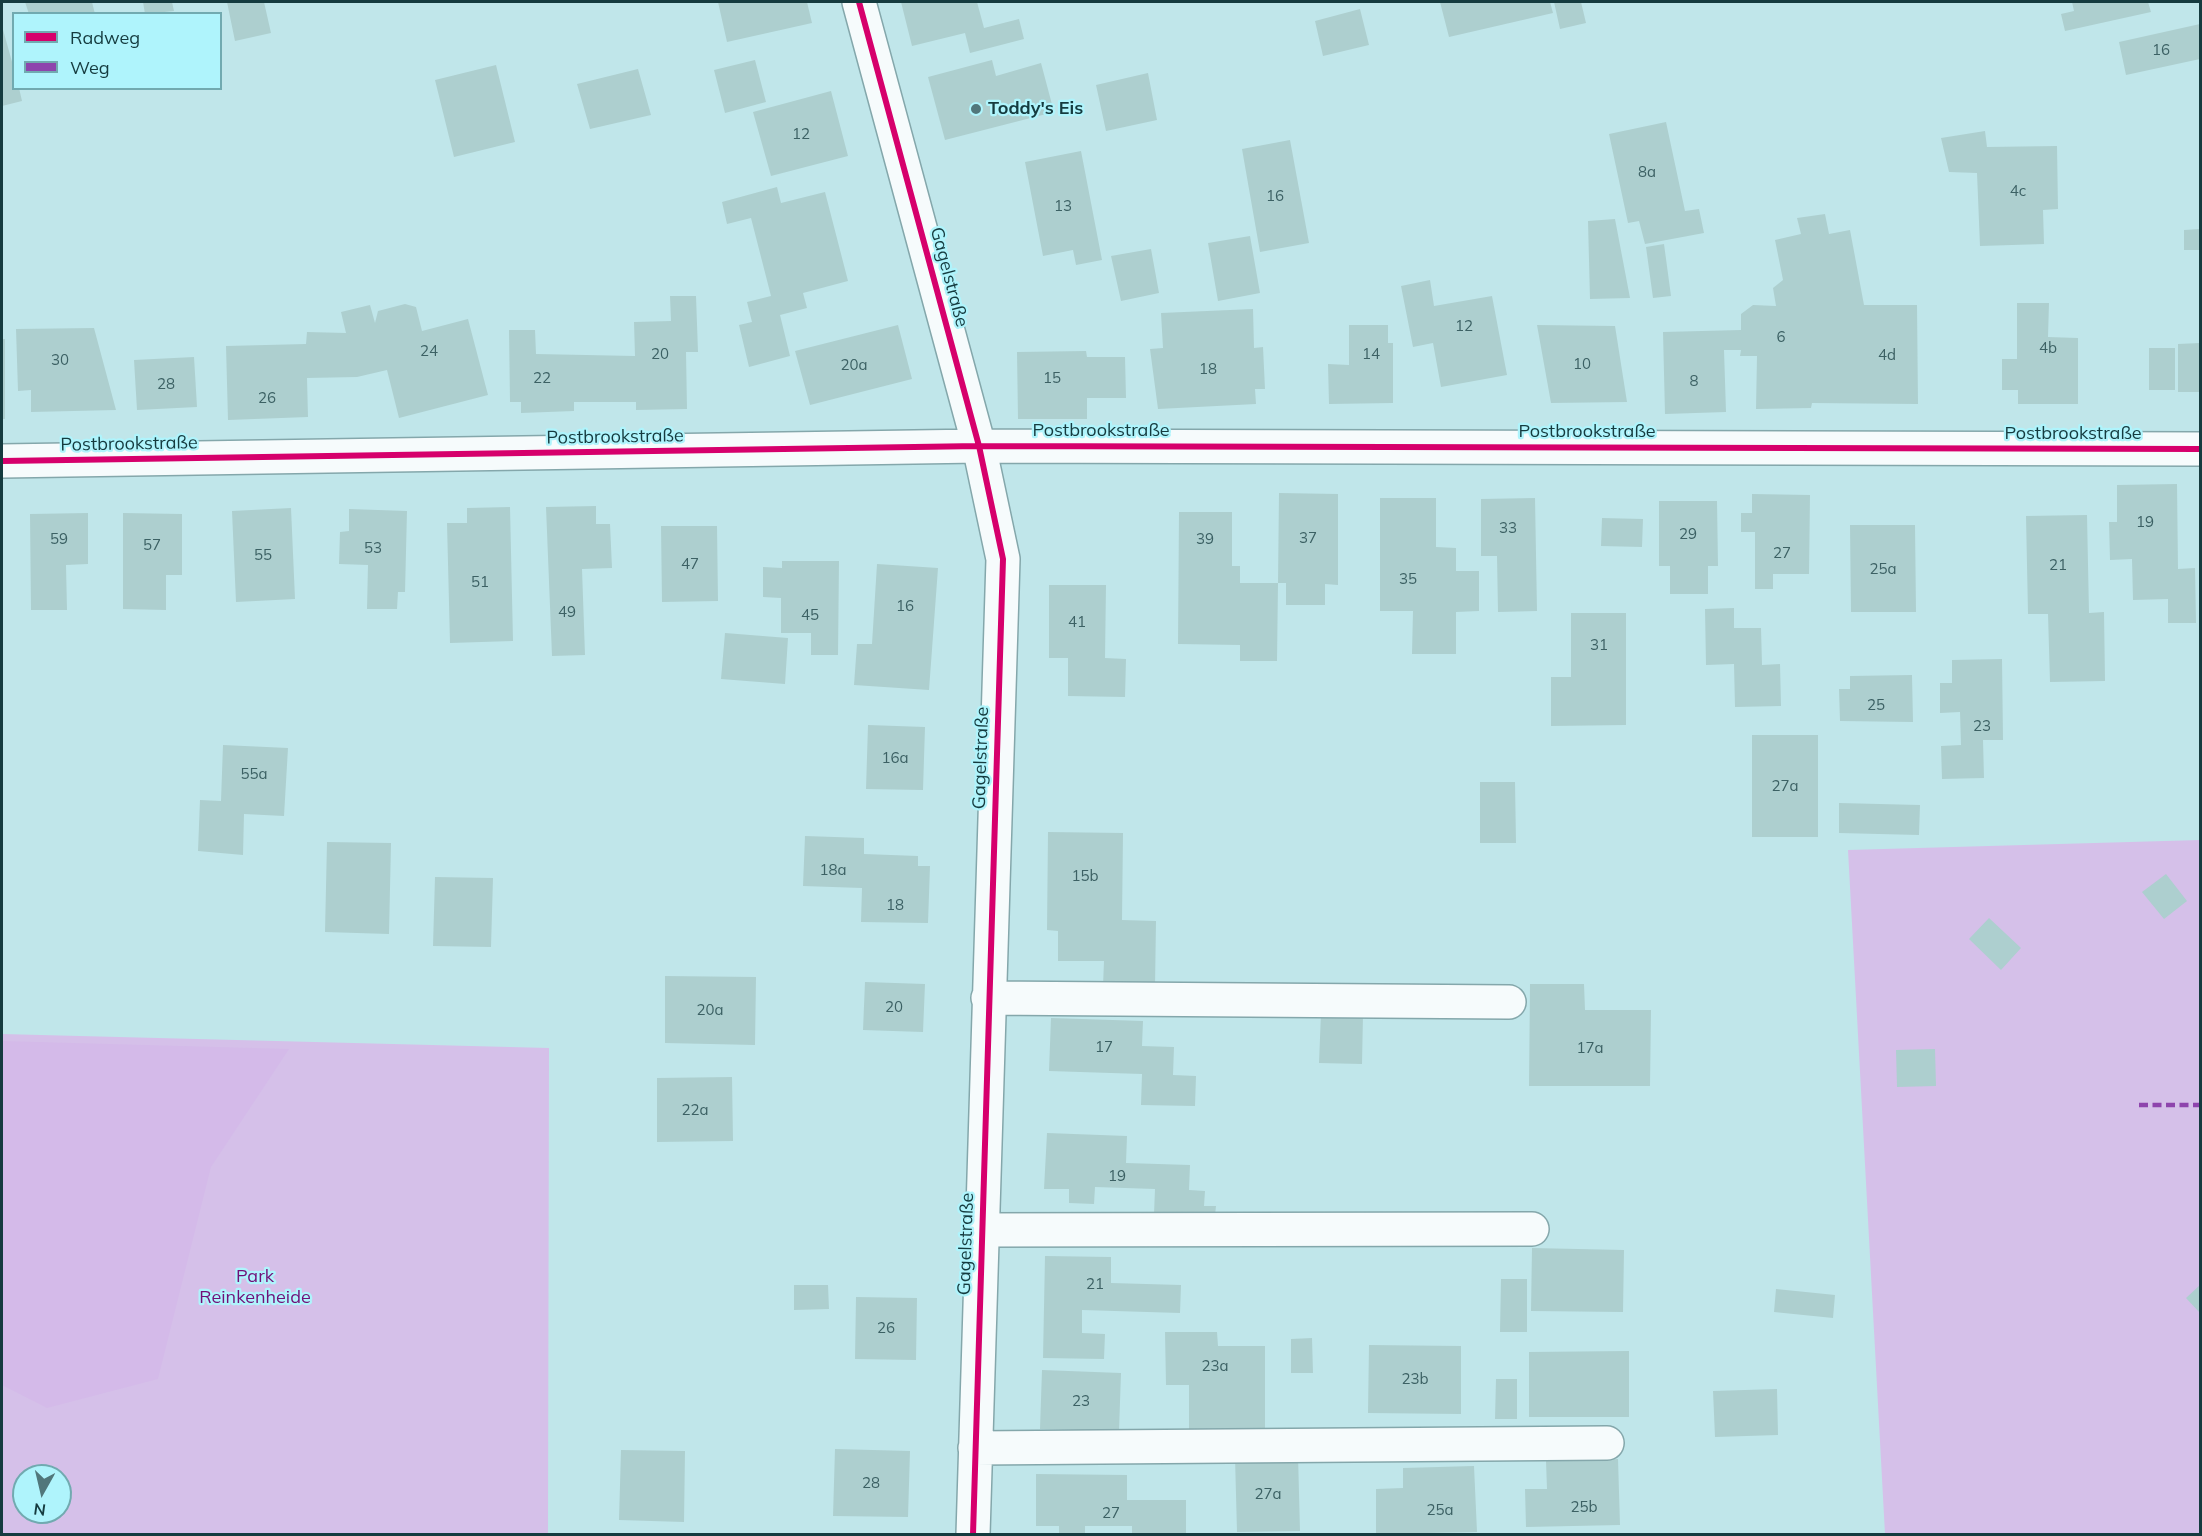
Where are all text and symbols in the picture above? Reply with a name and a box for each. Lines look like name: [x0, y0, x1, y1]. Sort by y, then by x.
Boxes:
legend: [12, 12, 222, 90]
text: Radweg: [70, 26, 140, 49]
house number: 16: [2152, 41, 2170, 59]
text: Weg: [70, 56, 110, 79]
place label: Toddy's Eis: [988, 98, 1083, 120]
marker: Toddy's Eis: [969, 102, 983, 116]
house number: 12: [792, 125, 810, 143]
house number: 8a: [1638, 163, 1656, 181]
house number: 4c: [2010, 182, 2026, 200]
house number: 16: [1266, 187, 1284, 205]
house number: 13: [1054, 197, 1072, 215]
street label: Gagelstraße: [925, 225, 973, 329]
house number: 12: [1455, 317, 1473, 335]
house number: 6: [1777, 328, 1785, 346]
house number: 4b: [2039, 339, 2057, 357]
house number: 24: [420, 342, 438, 360]
house number: 20: [651, 345, 669, 363]
house number: 14: [1362, 345, 1380, 363]
house number: 4d: [1878, 346, 1896, 364]
house number: 30: [51, 351, 69, 369]
house number: 10: [1573, 355, 1591, 373]
house number: 20a: [841, 356, 867, 374]
house number: 18: [1199, 360, 1217, 378]
house number: 22: [533, 369, 551, 387]
house number: 15: [1043, 369, 1061, 387]
house number: 8: [1690, 372, 1698, 390]
house number: 28: [157, 375, 175, 393]
house number: 26: [258, 389, 276, 407]
street label: Postbrookstraße: [1032, 420, 1170, 442]
street label: Postbrookstraße: [1518, 421, 1656, 443]
street label: Postbrookstraße: [2004, 423, 2142, 445]
street label: Postbrookstraße: [546, 425, 684, 449]
street label: Postbrookstraße: [60, 432, 198, 456]
house number: 19: [2136, 513, 2154, 531]
house number: 33: [1499, 519, 1517, 537]
house number: 29: [1679, 525, 1697, 543]
house number: 37: [1299, 529, 1317, 547]
house number: 59: [50, 530, 68, 548]
house number: 39: [1196, 530, 1214, 548]
house number: 57: [143, 536, 161, 554]
house number: 53: [364, 539, 382, 557]
house number: 27: [1773, 544, 1791, 562]
house number: 55: [254, 546, 272, 564]
house number: 47: [681, 555, 699, 573]
house number: 21: [2049, 556, 2067, 574]
house number: 25a: [1870, 560, 1896, 578]
house number: 35: [1399, 570, 1417, 588]
house number: 51: [471, 573, 489, 591]
house number: 16: [896, 597, 914, 615]
house number: 49: [558, 603, 576, 621]
house number: 45: [801, 606, 819, 624]
house number: 41: [1068, 613, 1086, 631]
house number: 31: [1590, 636, 1608, 654]
house number: 25: [1867, 696, 1885, 714]
street label: Gagelstraße: [968, 706, 994, 810]
house number: 23: [1973, 717, 1991, 735]
house number: 16a: [882, 749, 908, 767]
house number: 55a: [241, 765, 267, 783]
house number: 27a: [1772, 777, 1798, 795]
house number: 18a: [820, 861, 846, 879]
house number: 15b: [1072, 867, 1098, 885]
house number: 18: [886, 896, 904, 914]
house number: 20: [885, 998, 903, 1016]
house number: 20a: [697, 1001, 723, 1019]
house number: 17: [1095, 1038, 1113, 1056]
house number: 17a: [1577, 1039, 1603, 1057]
house number: 22a: [682, 1101, 708, 1119]
house number: 19: [1108, 1167, 1126, 1185]
street label: Gagelstraße: [953, 1192, 979, 1296]
park label: Park Reinkenheide: [199, 1266, 311, 1308]
house number: 21: [1086, 1275, 1104, 1293]
house number: 26: [877, 1319, 895, 1337]
house number: 23a: [1202, 1357, 1228, 1375]
house number: 23b: [1402, 1370, 1428, 1388]
house number: 23: [1072, 1392, 1090, 1410]
north arrow: [12, 1464, 72, 1524]
house number: 28: [862, 1474, 880, 1492]
house number: 27a: [1255, 1485, 1281, 1503]
house number: 25b: [1571, 1498, 1597, 1516]
text: N: [32, 1499, 47, 1521]
house number: 25a: [1427, 1501, 1453, 1519]
house number: 27: [1102, 1504, 1120, 1522]

